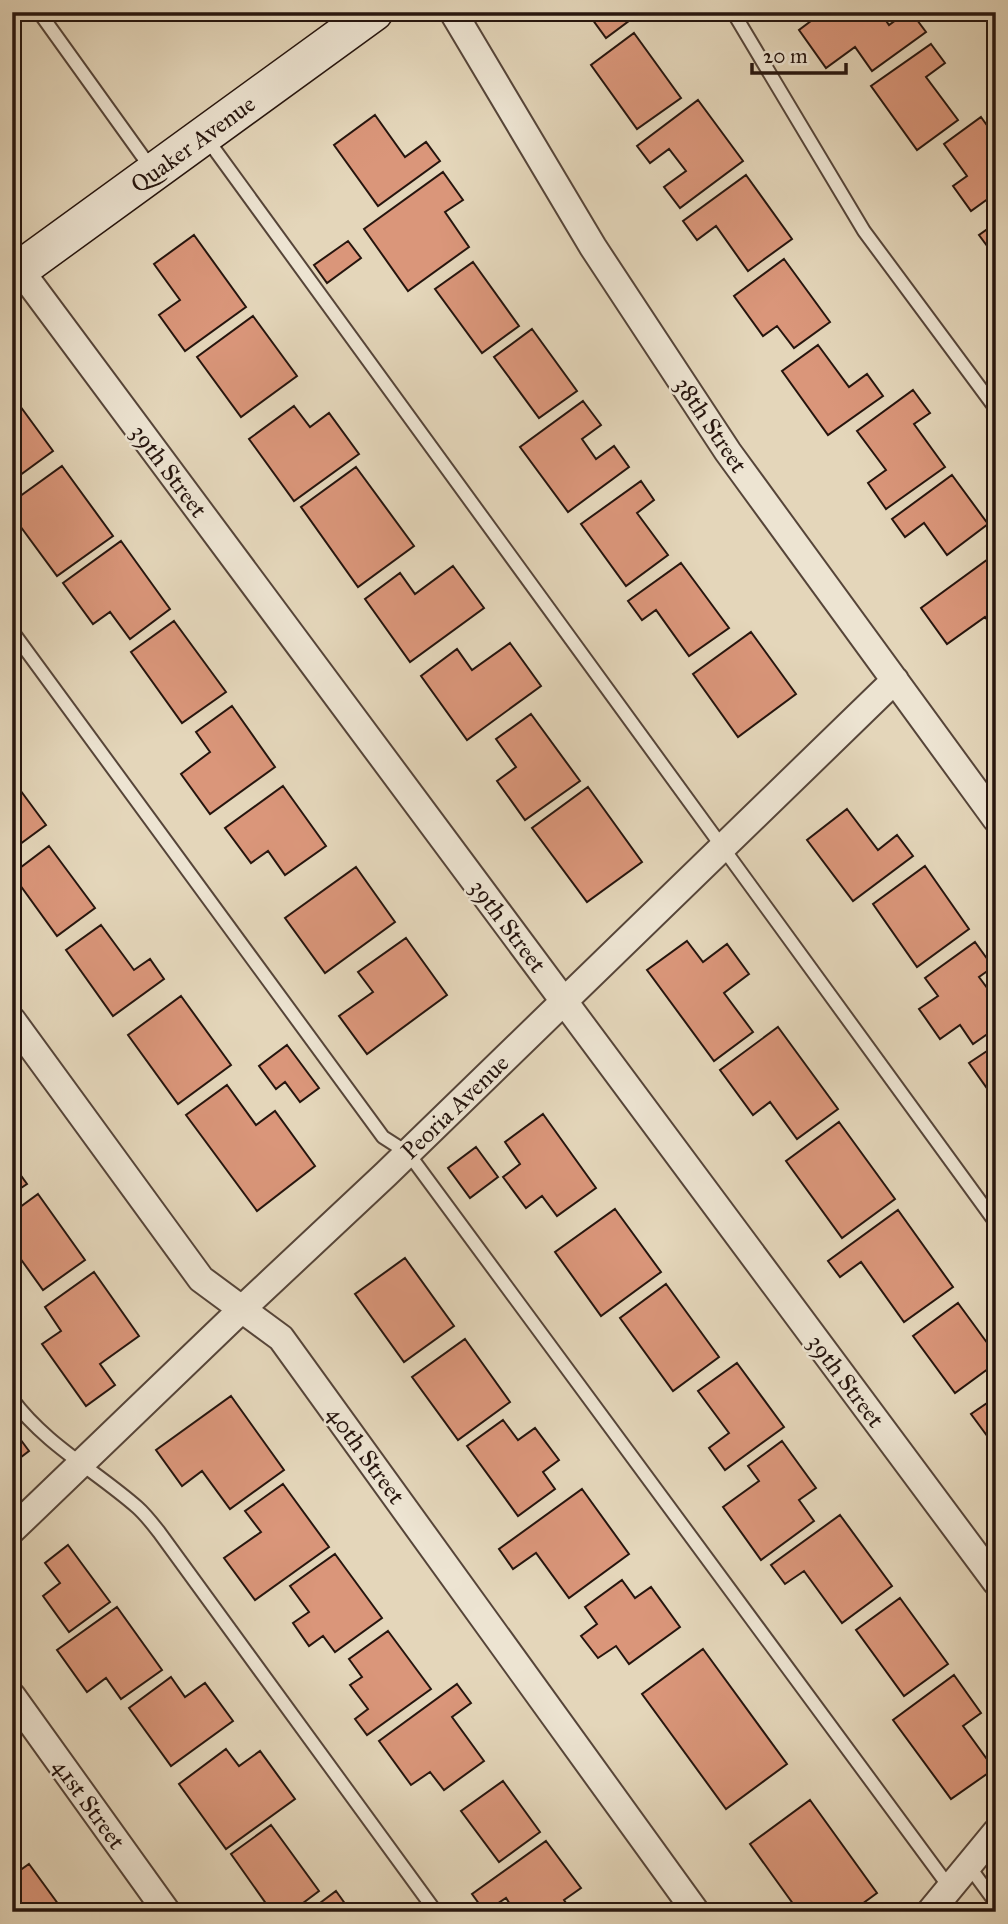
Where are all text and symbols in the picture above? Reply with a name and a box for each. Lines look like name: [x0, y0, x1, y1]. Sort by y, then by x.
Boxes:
scale bar: [752, 32, 847, 76]
text: 20 m: [763, 43, 808, 69]
street label: Quaker Avenue: [125, 89, 261, 199]
street label: 38th Street: [668, 371, 754, 479]
street label: 39th Street: [124, 418, 214, 524]
street label: 39th Street: [463, 873, 553, 979]
street label: Peoria Avenue: [395, 1048, 515, 1166]
street label: 39th Street: [801, 1328, 891, 1434]
street label: 40th Street: [320, 1400, 412, 1510]
street label: 41st Street: [46, 1753, 132, 1856]

